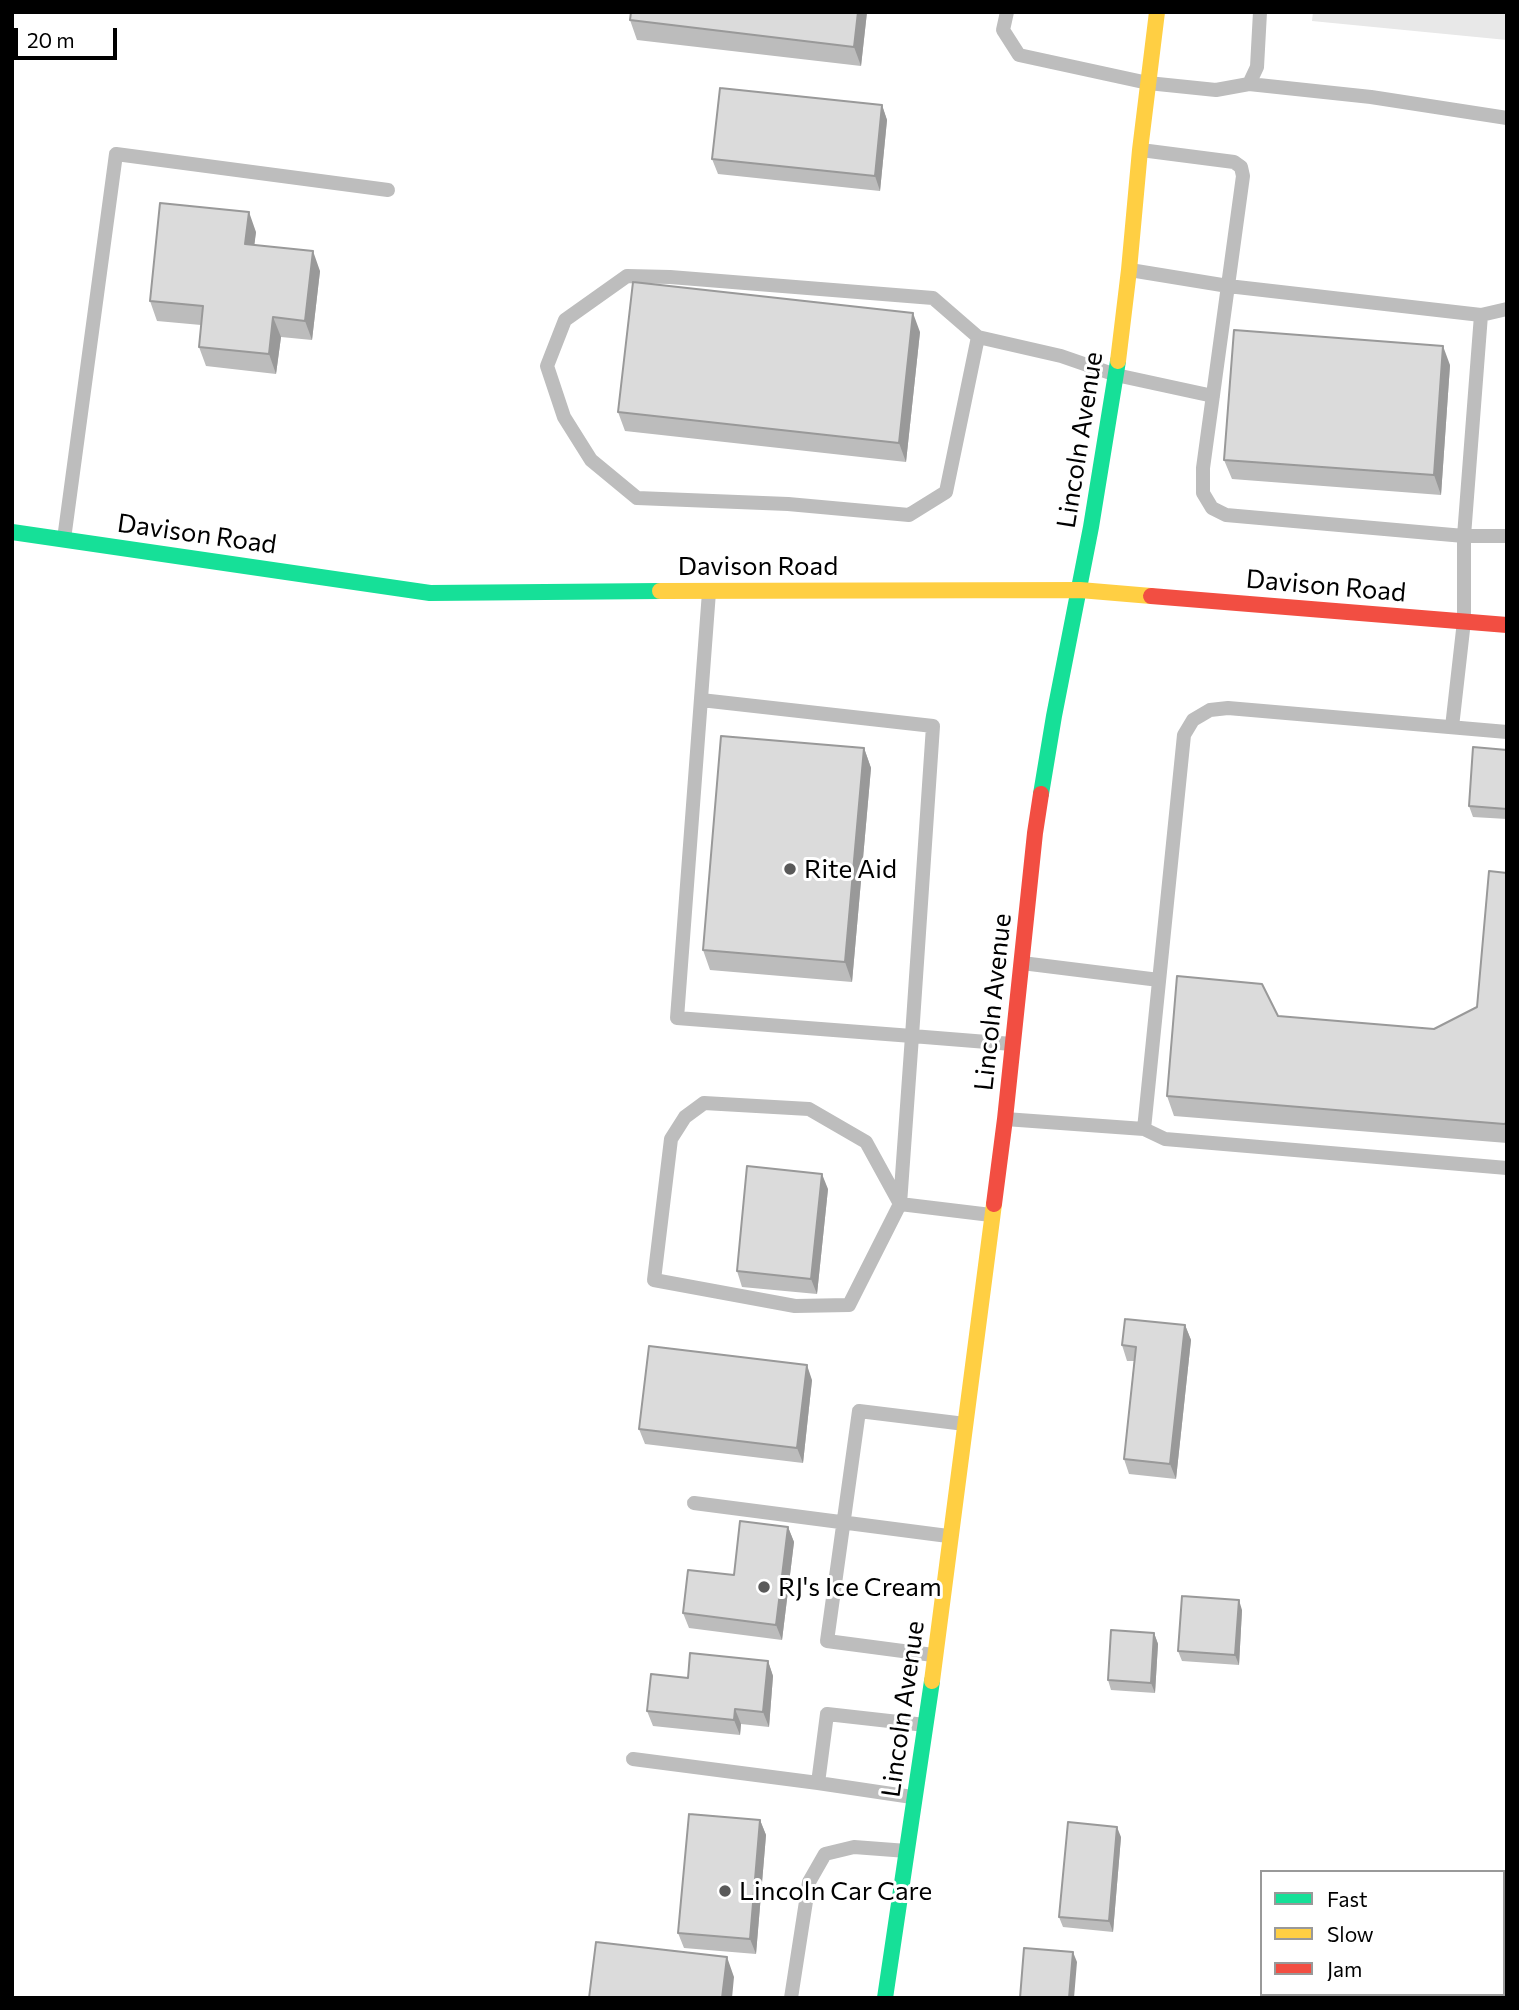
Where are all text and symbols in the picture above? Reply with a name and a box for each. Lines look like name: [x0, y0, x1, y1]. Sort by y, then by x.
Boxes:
scale bar: [18, 14, 121, 58]
text: 20 m: [27, 27, 75, 52]
street label: Lincoln Avenue: [1051, 350, 1109, 530]
street label: Davison Road: [115, 507, 279, 561]
street label: Davison Road: [678, 550, 838, 582]
street label: Davison Road: [1245, 563, 1407, 609]
place label: Rite Aid: [804, 853, 897, 885]
marker: Rite Aid: [782, 861, 798, 877]
street label: Lincoln Avenue: [968, 912, 1018, 1092]
place label: RJ's Ice Cream: [778, 1571, 942, 1603]
marker: RJ's Ice Cream: [756, 1579, 772, 1595]
street label: Lincoln Avenue: [875, 1619, 931, 1799]
legend: [1260, 1870, 1505, 1996]
place label: Lincoln Car Care: [739, 1875, 932, 1907]
marker: Lincoln Car Care: [717, 1883, 733, 1899]
text: Fast: [1327, 1886, 1368, 1911]
text: Slow: [1327, 1921, 1374, 1946]
text: Jam: [1327, 1956, 1362, 1981]

